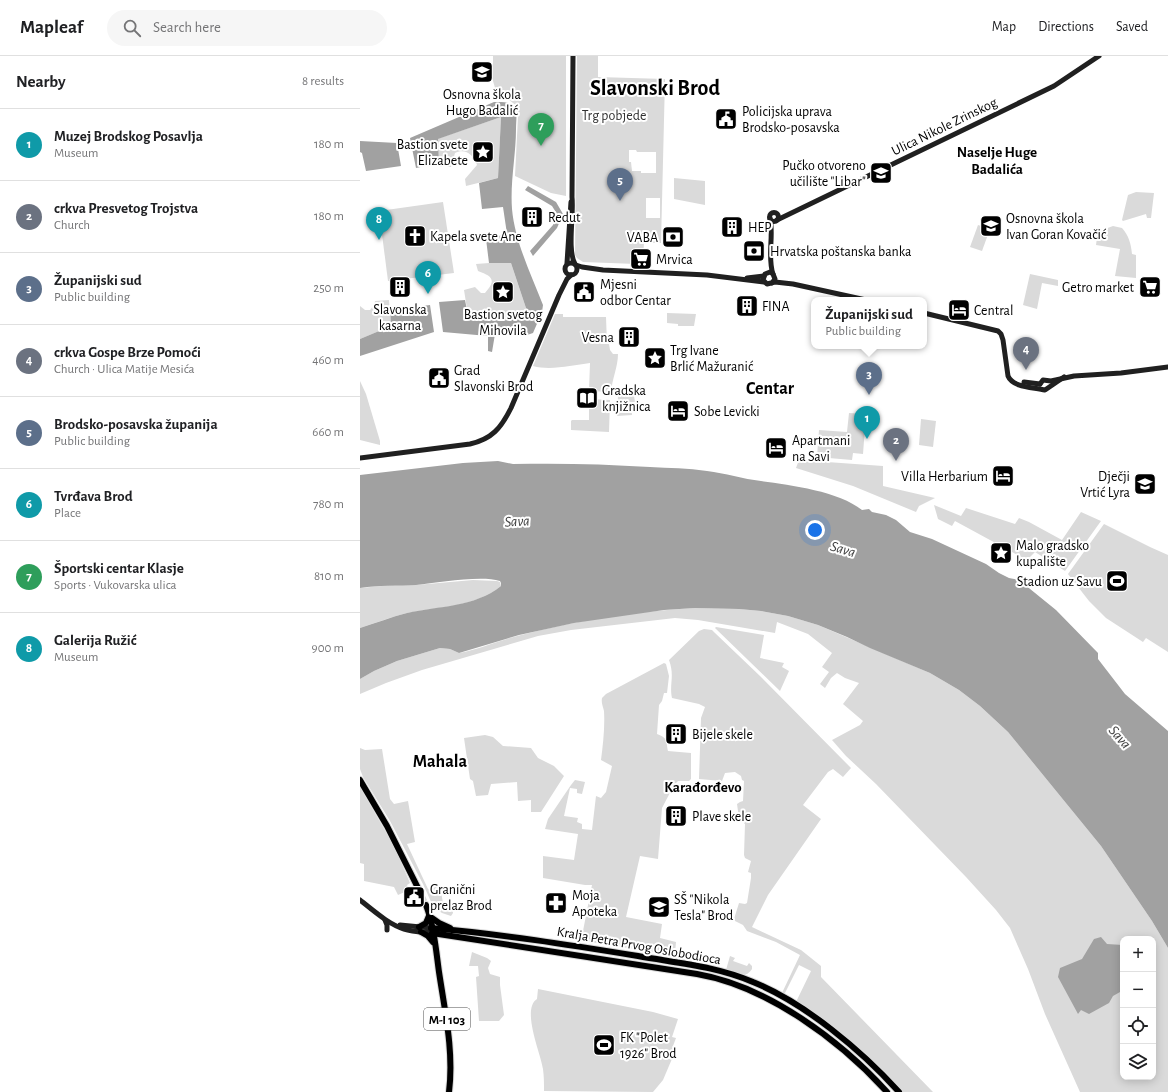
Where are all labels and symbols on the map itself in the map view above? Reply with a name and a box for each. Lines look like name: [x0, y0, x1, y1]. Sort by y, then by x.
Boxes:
school or university icon: Osnovna škola Hugo Badalić: [469, 59, 495, 85]
district label: Slavonski Brod: [590, 77, 720, 99]
place label: Osnovna škola Hugo Badalić: [443, 88, 522, 118]
street label: Ulica Nikole Zrinskog: [890, 95, 1000, 158]
place label: Policijska uprava Brodsko-posavska: [742, 105, 840, 135]
public building icon: Policijska uprava Brodsko-posavska: [713, 106, 739, 132]
park label: Trg pobjede: [582, 109, 646, 123]
pin: 7: [528, 113, 554, 146]
place label: Bastion svete Elizabete: [397, 138, 468, 168]
place icon: Bastion svete Elizabete: [470, 139, 496, 165]
district label: Naselje Huge Badalića: [957, 145, 1037, 177]
place label: Pučko otvoreno učilište "Libar": [782, 159, 866, 189]
school or university icon: Pučko otvoreno učilište "Libar": [868, 160, 894, 186]
pin: 5: [607, 168, 633, 201]
building icon: Redut: [519, 204, 545, 230]
pin: 8: [366, 207, 392, 240]
place label: Redut: [548, 211, 581, 225]
place label: Osnovna škola Ivan Goran Kovačić: [1006, 212, 1107, 242]
school or university icon: Osnovna škola Ivan Goran Kovačić: [978, 213, 1004, 239]
building icon: HEP: [719, 214, 745, 240]
place label: HEP: [748, 221, 772, 235]
church icon: Kapela svete Ane: [402, 223, 428, 249]
bank icon: VABA: [660, 224, 686, 250]
place label: Kapela svete Ane: [430, 230, 522, 244]
place label: VABA: [627, 231, 658, 245]
bank icon: Hrvatska poštanska banka: [741, 238, 767, 264]
place label: Hrvatska poštanska banka: [770, 245, 912, 259]
supermarket icon: Mrvica: [628, 246, 654, 272]
place label: Mrvica: [656, 253, 693, 267]
pin: 6: [415, 261, 441, 294]
building icon: Slavonska kasarna: [387, 274, 413, 300]
supermarket icon: Getro market: [1137, 274, 1163, 300]
place label: Mjesni odbor Centar: [600, 278, 671, 308]
place icon: Bastion svetog Mihovila: [490, 279, 516, 305]
public building icon: Mjesni odbor Centar: [571, 279, 597, 305]
place label: Getro market: [1062, 281, 1135, 295]
building icon: FINA: [734, 293, 760, 319]
hotel icon: Central: [946, 297, 972, 323]
place label: FINA: [762, 300, 789, 314]
place label: Slavonska kasarna: [373, 303, 427, 333]
place label: Central: [974, 304, 1013, 318]
place label: Bastion svetog Mihovila: [464, 308, 542, 338]
building icon: Vesna: [616, 324, 642, 350]
place label: Vesna: [581, 331, 615, 345]
pin: 4: [1013, 337, 1039, 370]
place label: Trg Ivane Brlić Mažuranić: [670, 344, 754, 374]
place icon: Trg Ivane Brlić Mažuranić: [642, 345, 668, 371]
pin: 3: [856, 362, 882, 395]
place label: Grad Slavonski Brod: [454, 364, 533, 394]
public building icon: Grad Slavonski Brod: [426, 365, 452, 391]
district label: Centar: [746, 380, 795, 398]
place label: Gradska knjižnica: [602, 384, 651, 414]
library icon: Gradska knjižnica: [574, 385, 600, 411]
hotel icon: Sobe Levicki: [665, 398, 691, 424]
place label: Sobe Levicki: [694, 405, 760, 419]
pin: 1: [854, 406, 880, 439]
pin: 2: [883, 428, 909, 461]
place label: Apartmani na Savi: [792, 434, 850, 464]
hotel icon: Apartmani na Savi: [763, 435, 789, 461]
hotel icon: Villa Herbarium: [990, 463, 1016, 489]
place label: Villa Herbarium: [901, 470, 988, 484]
place label: Dječji Vrtić Lyra: [1080, 470, 1131, 500]
school or university icon: Dječji Vrtić Lyra: [1132, 471, 1158, 497]
water label: Sava: [504, 513, 530, 530]
your location: [805, 520, 825, 540]
water label: Sava: [829, 539, 857, 560]
place label: Malo gradsko kupalište: [1016, 539, 1089, 569]
place icon: Malo gradsko kupalište: [988, 540, 1014, 566]
sports icon: Stadion uz Savu: [1104, 568, 1130, 594]
place label: Stadion uz Savu: [1017, 575, 1102, 589]
building icon: Bijele skele: [663, 721, 689, 747]
water label: Sava: [1106, 723, 1134, 752]
place label: Bijele skele: [692, 728, 753, 742]
district label: Mahala: [413, 753, 468, 771]
district label: Karađorđevo: [664, 780, 742, 795]
building icon: Plave skele: [663, 803, 689, 829]
place label: Plave skele: [692, 810, 751, 824]
place label: Granični prelaz Brod: [430, 883, 492, 913]
public building icon: Granični prelaz Brod: [401, 884, 427, 910]
place label: Moja Apoteka: [572, 889, 618, 919]
pharmacy icon: Moja Apoteka: [543, 890, 569, 916]
place label: SŠ "Nikola Tesla" Brod: [674, 891, 733, 923]
school or university icon: SŠ "Nikola Tesla" Brod: [646, 894, 672, 920]
street label: Kralja Petra Prvog Oslobodioca: [556, 925, 722, 967]
road number: M-I 103: [424, 1008, 470, 1030]
place label: FK "Polet 1926" Brod: [620, 1031, 677, 1061]
sports icon: FK "Polet 1926" Brod: [591, 1032, 617, 1058]

